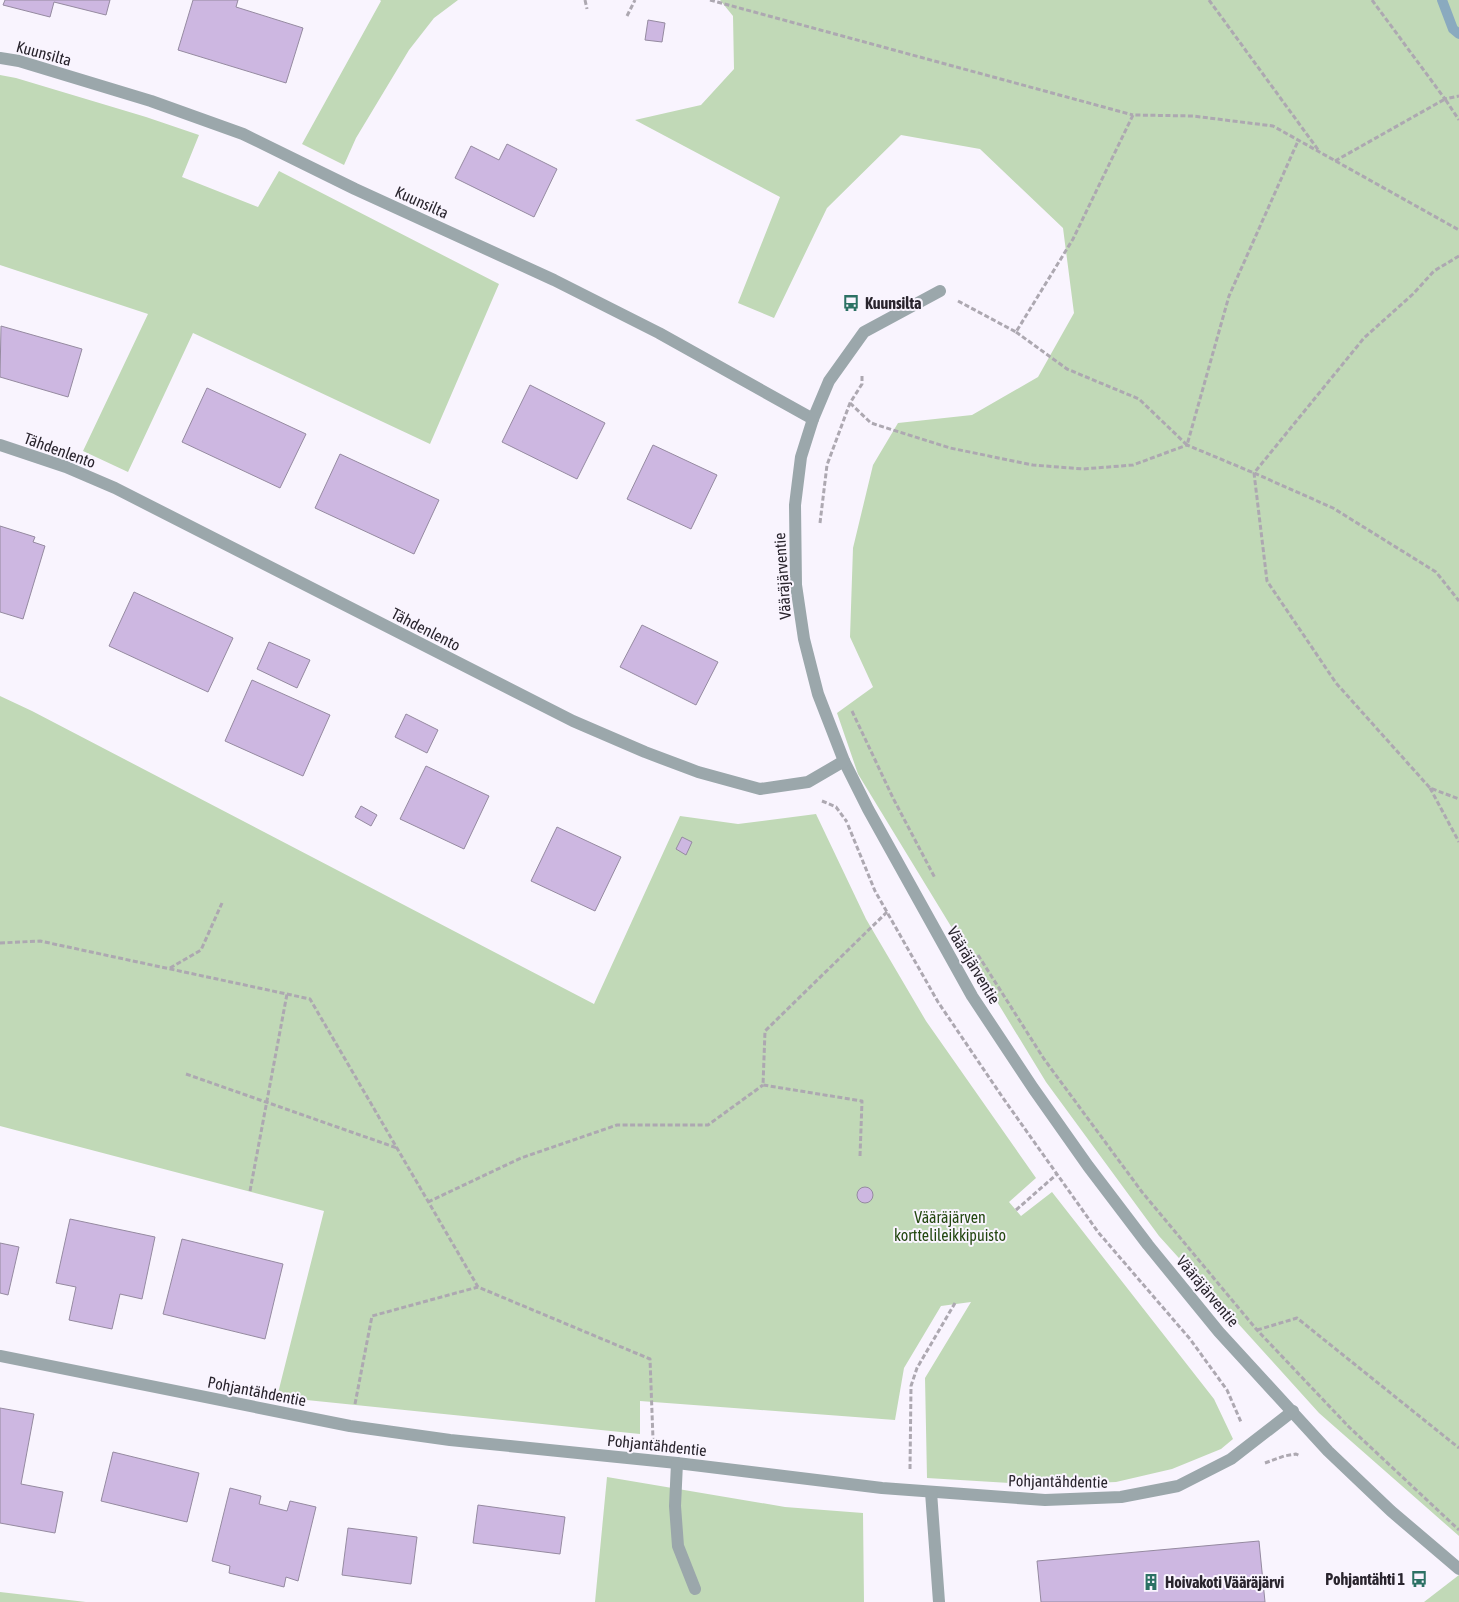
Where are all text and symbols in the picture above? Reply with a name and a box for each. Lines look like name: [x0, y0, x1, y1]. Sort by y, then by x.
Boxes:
street label: Kuunsilta: [14, 37, 74, 69]
street label: Kuunsilta: [393, 182, 451, 222]
bus stop icon: Kuunsilta: [841, 293, 861, 313]
place label: Kuunsilta: [865, 294, 922, 312]
street label: Tähdenlento: [22, 429, 98, 471]
street label: Vääräjärventie: [770, 532, 795, 620]
street label: Tähdenlento: [389, 604, 463, 654]
street label: Vääräjärventie: [943, 923, 1004, 1007]
park label: Vääräjärven korttelileikkipuisto: [894, 1208, 1006, 1245]
street label: Vääräjärventie: [1172, 1252, 1243, 1331]
street label: Pohjantähdentie: [206, 1373, 308, 1410]
street label: Pohjantähdentie: [606, 1431, 708, 1460]
street label: Pohjantähdentie: [1008, 1471, 1108, 1492]
bus stop icon: Pohjantähti 1: [1409, 1569, 1429, 1589]
place label: Pohjantähti 1: [1325, 1570, 1405, 1588]
building icon: Hoivakoti Vääräjärvi: [1141, 1572, 1161, 1592]
place label: Hoivakoti Vääräjärvi: [1165, 1573, 1285, 1591]

